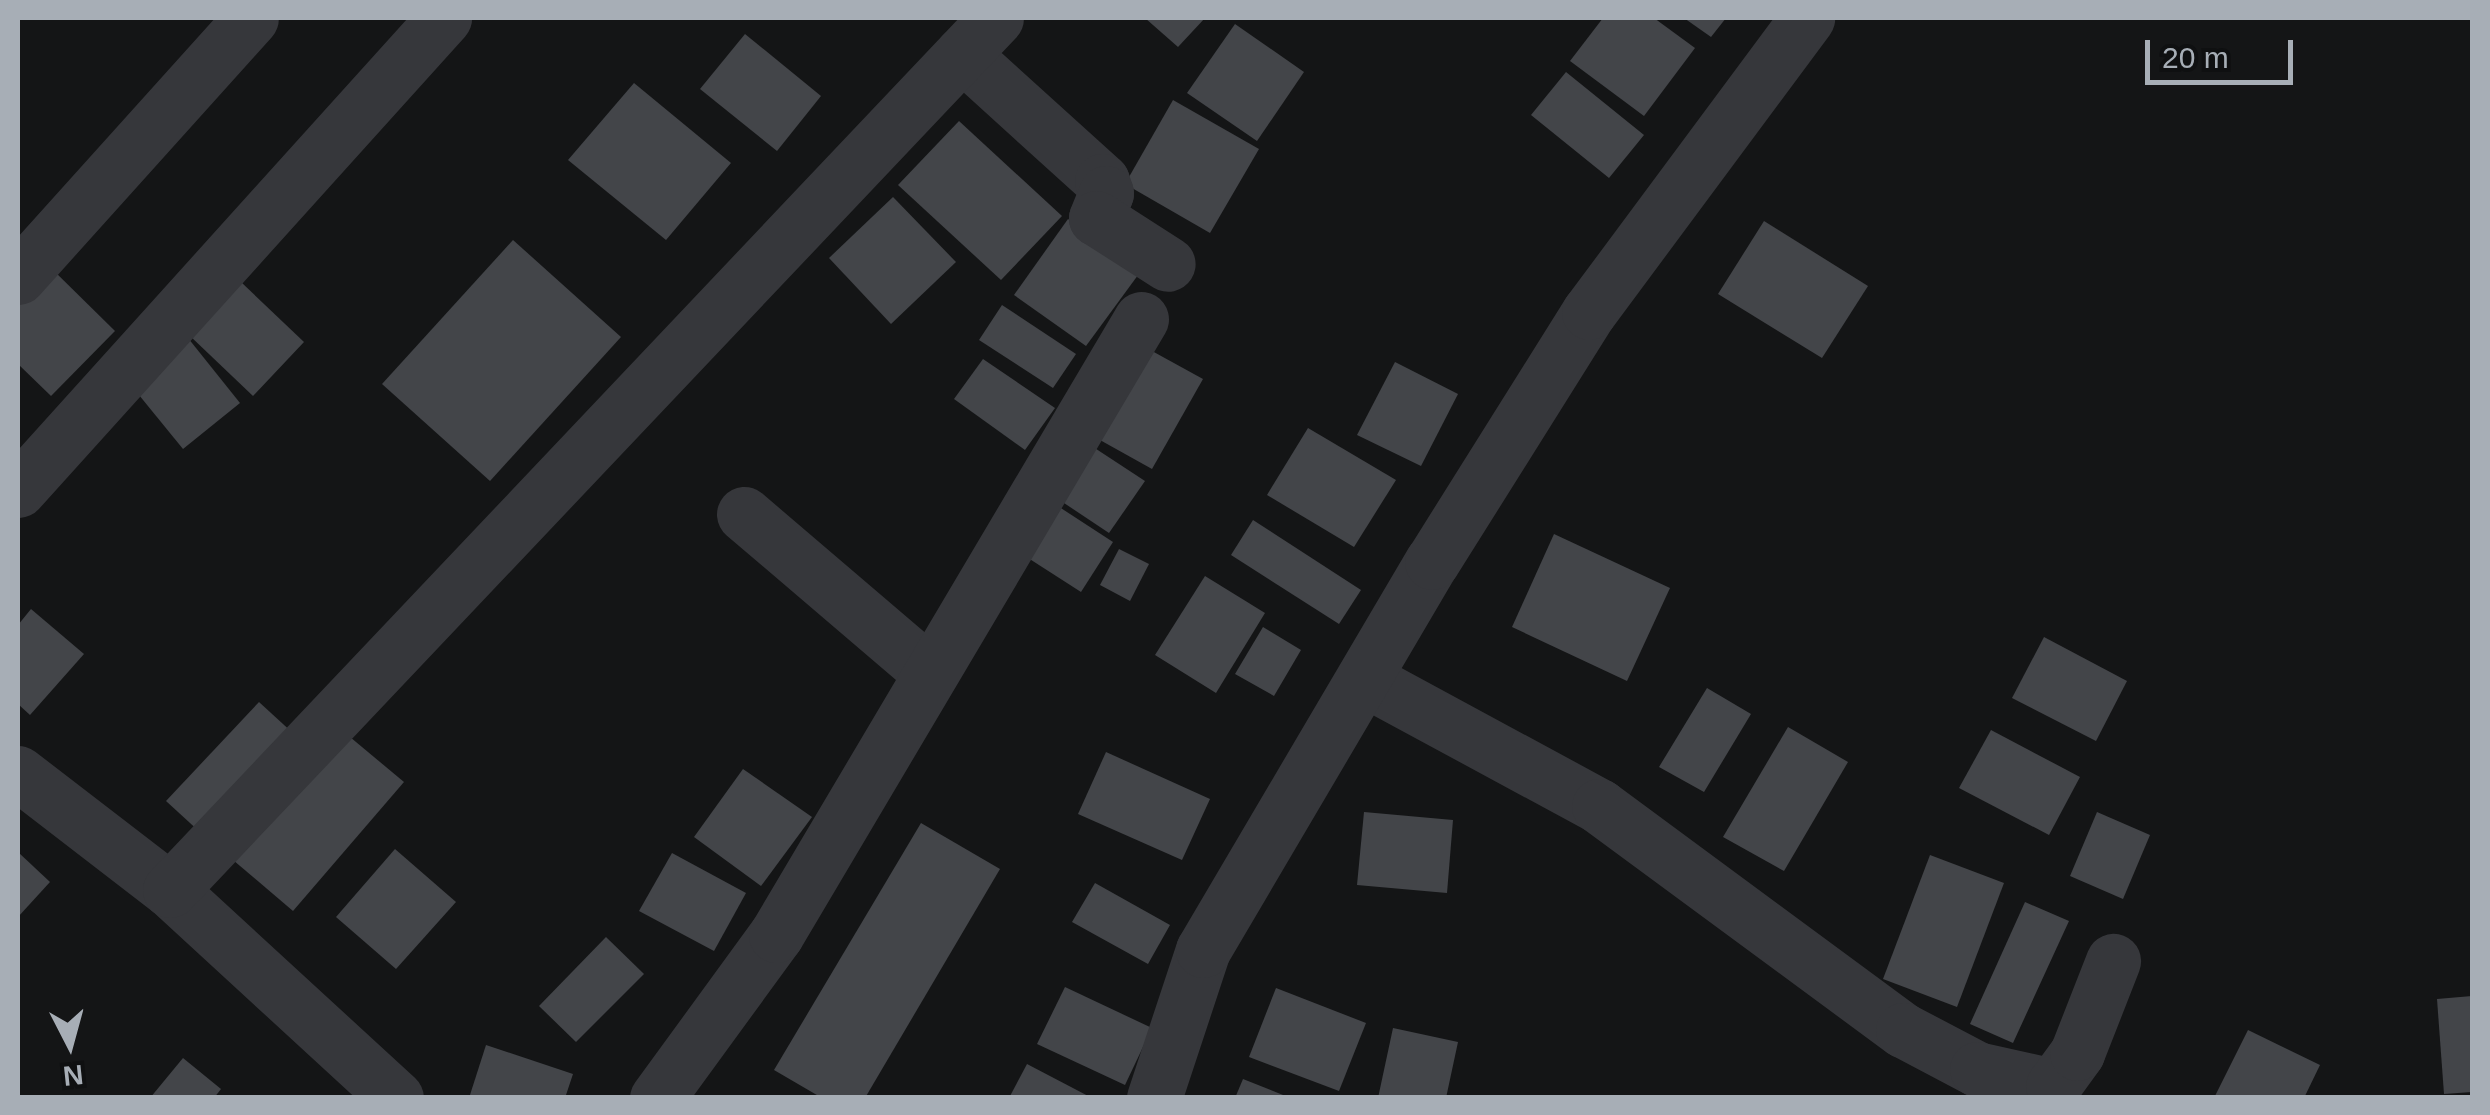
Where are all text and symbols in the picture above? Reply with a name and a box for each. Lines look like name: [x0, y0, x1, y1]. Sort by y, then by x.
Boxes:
scale bar: [2150, 20, 2298, 82]
text: 20 m: [2162, 41, 2229, 74]
north arrow: [20, 995, 120, 1095]
text: N: [62, 1059, 85, 1092]

